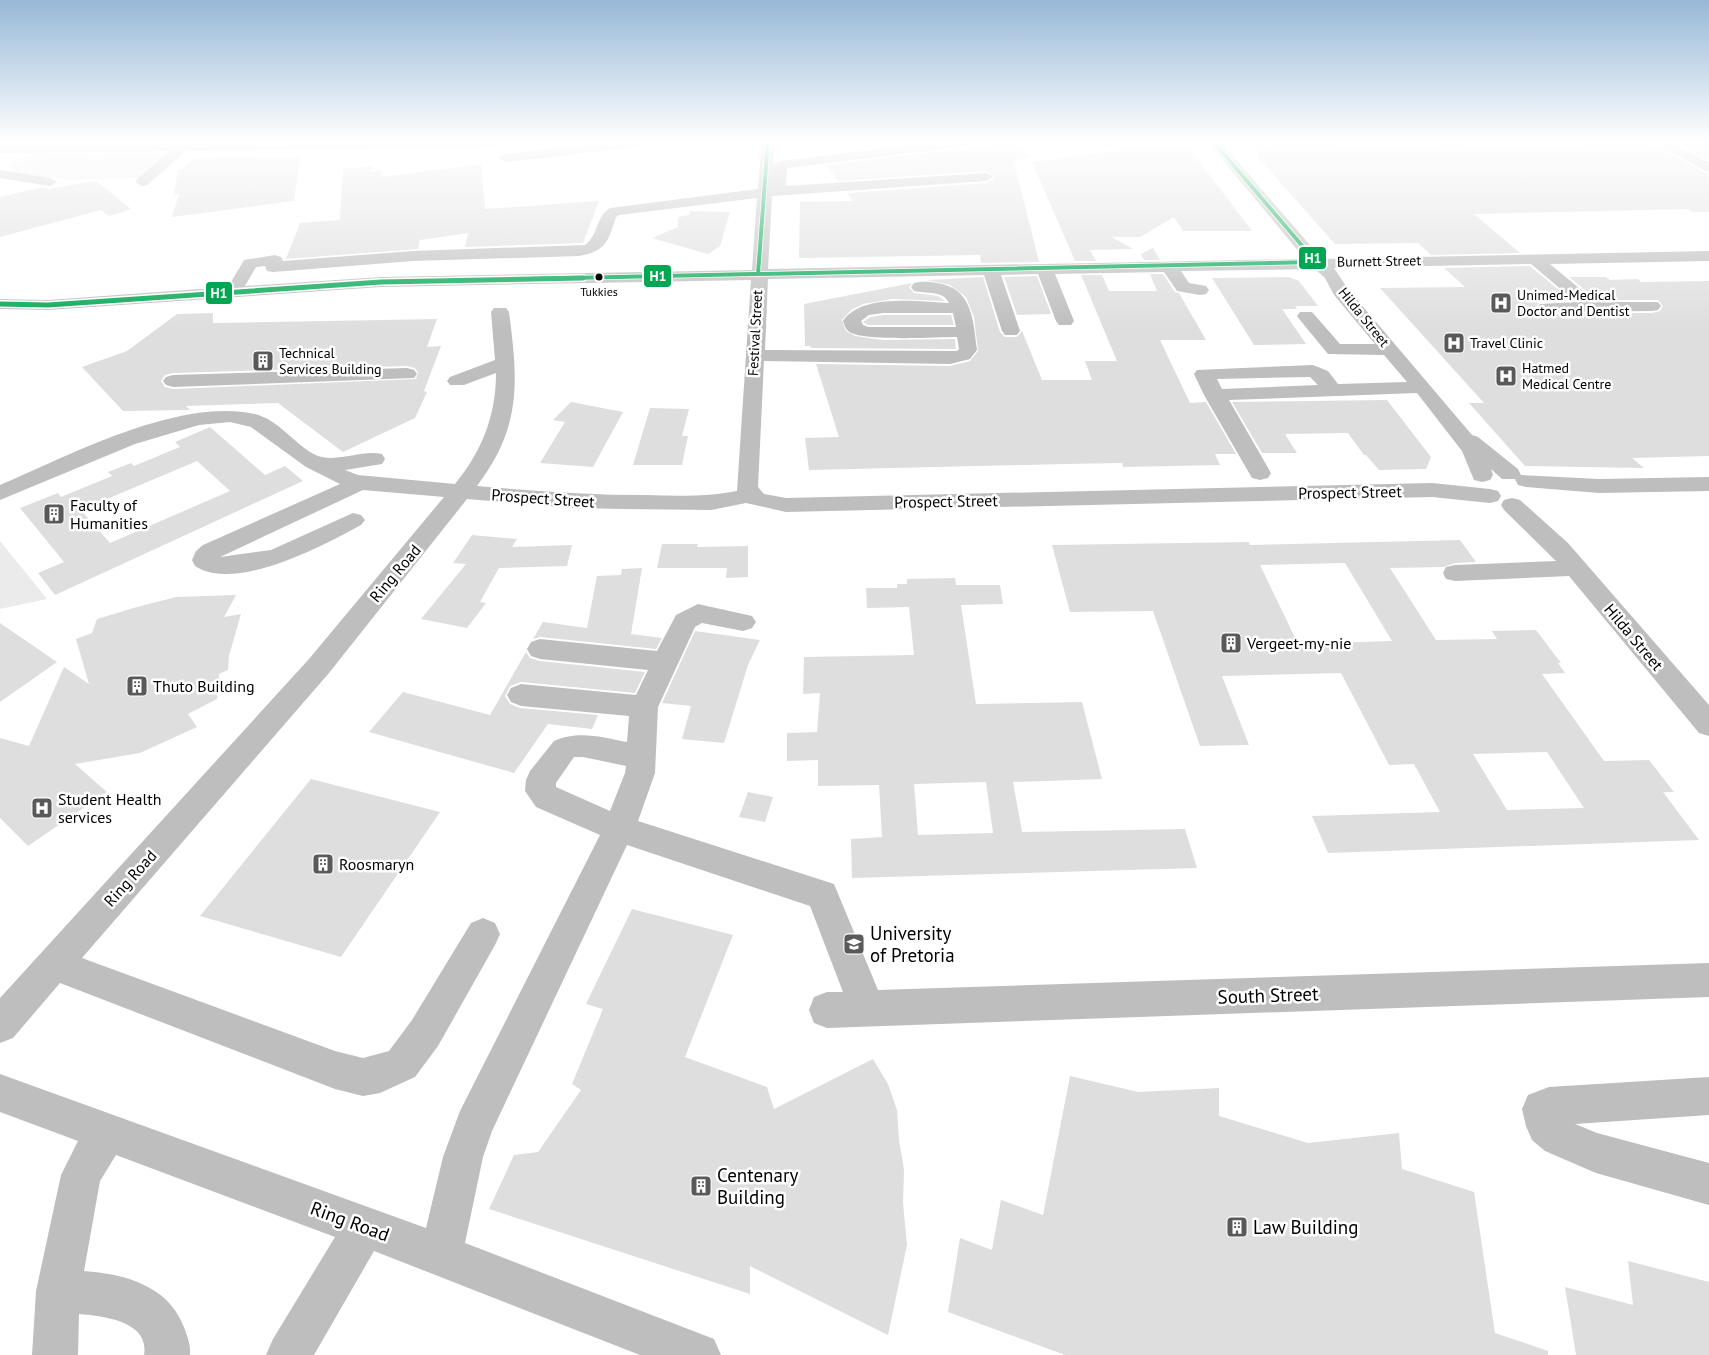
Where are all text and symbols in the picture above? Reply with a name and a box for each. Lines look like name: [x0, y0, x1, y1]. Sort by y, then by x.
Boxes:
line badge: H1: [1298, 246, 1327, 270]
text: H1: [1304, 249, 1322, 267]
street label: Burnett Street: [1337, 251, 1422, 271]
line badge: H1: [643, 264, 672, 288]
text: H1: [649, 267, 667, 285]
marker: Tukkies: [594, 272, 604, 282]
line badge: H1: [205, 281, 233, 305]
text: H1: [210, 284, 228, 302]
place label: Tukkies: [580, 284, 618, 299]
street label: Hilda Street: [1335, 284, 1394, 351]
place label: Unimed-Medical Doctor and Dentist: [1517, 286, 1630, 320]
street label: Festival Street: [744, 289, 766, 376]
hospital icon: Unimed-Medical Doctor and Dentist: [1489, 291, 1513, 315]
hospital icon: Travel Clinic: [1442, 331, 1466, 355]
place label: Travel Clinic: [1470, 334, 1543, 352]
place label: Technical Services Building: [279, 344, 382, 378]
building icon: Technical Services Building: [251, 349, 275, 373]
place label: Hatmed Medical Centre: [1522, 359, 1611, 393]
hospital icon: Hatmed Medical Centre: [1494, 364, 1518, 388]
street label: Prospect Street: [1298, 481, 1402, 503]
street label: Prospect Street: [491, 484, 596, 512]
street label: Prospect Street: [894, 490, 998, 512]
place label: Faculty of Humanities: [70, 495, 148, 533]
building icon: Faculty of Humanities: [42, 502, 66, 526]
street label: Ring Road: [365, 540, 425, 606]
street label: Hilda Street: [1600, 599, 1668, 675]
building icon: Vergeet-my-nie: [1219, 631, 1243, 655]
place label: Vergeet-my-nie: [1246, 633, 1351, 653]
building icon: Thuto Building: [125, 674, 149, 698]
place label: Thuto Building: [153, 676, 255, 696]
place label: Student Health services: [58, 789, 161, 827]
hospital icon: Student Health services: [30, 796, 54, 820]
street label: Ring Road: [99, 846, 161, 910]
building icon: Roosmaryn: [311, 852, 335, 876]
place label: Roosmaryn: [339, 854, 414, 874]
place label: University of Pretoria: [870, 921, 955, 967]
school or university icon: University of Pretoria: [842, 932, 866, 956]
street label: South Street: [1217, 981, 1319, 1009]
place label: Centenary Building: [717, 1163, 798, 1209]
building icon: Centenary Building: [689, 1174, 713, 1198]
street label: Ring Road: [307, 1196, 393, 1246]
building icon: Law Building: [1225, 1215, 1249, 1239]
place label: Law Building: [1253, 1215, 1358, 1239]

